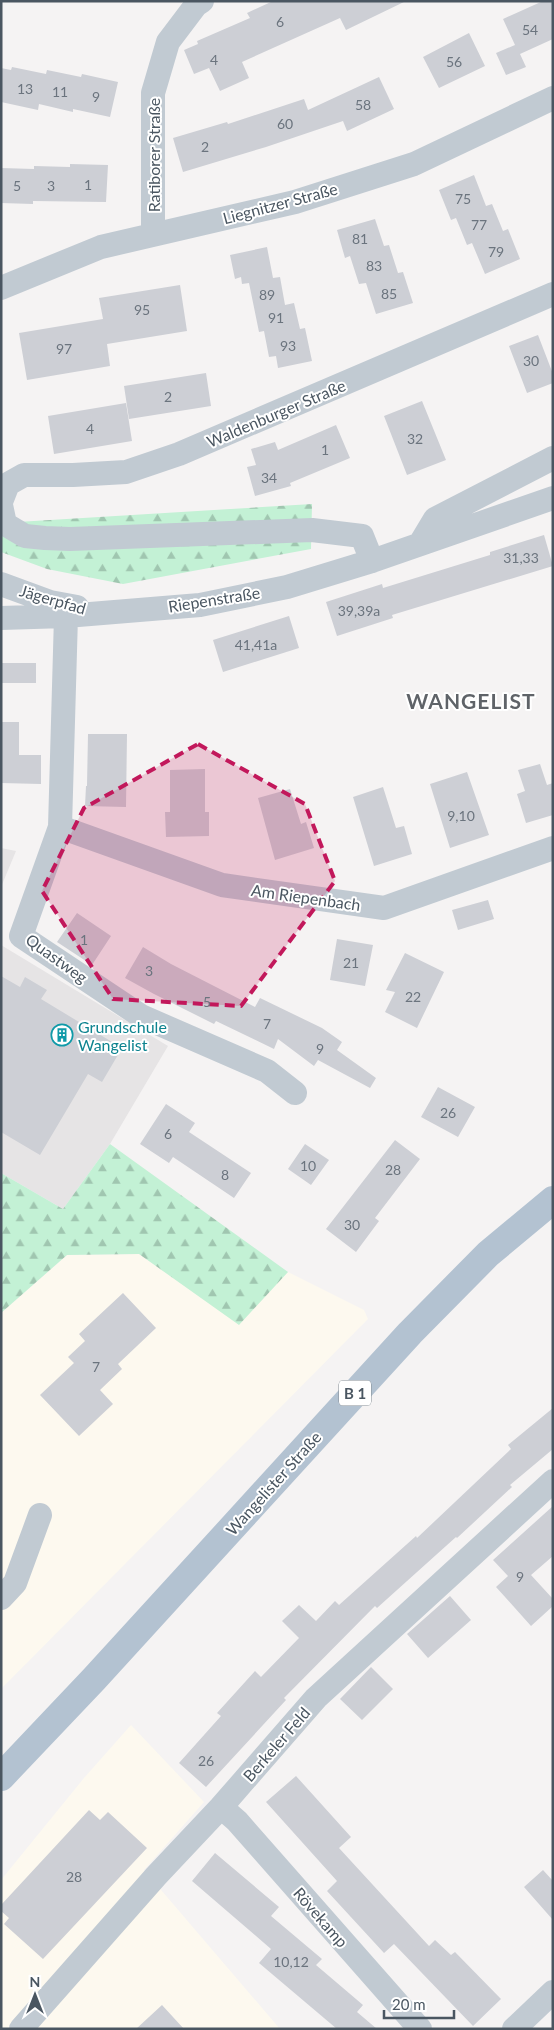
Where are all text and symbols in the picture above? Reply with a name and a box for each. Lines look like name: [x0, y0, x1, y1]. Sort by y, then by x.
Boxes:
house number: 6: [276, 13, 284, 30]
house number: 54: [522, 21, 538, 38]
house number: 4: [210, 51, 218, 68]
house number: 56: [446, 53, 462, 70]
house number: 13: [17, 80, 33, 97]
house number: 11: [52, 83, 68, 100]
house number: 9: [92, 88, 100, 105]
house number: 58: [355, 96, 371, 113]
street label: Ratiborer Straße: [144, 98, 163, 212]
house number: 60: [277, 115, 293, 132]
house number: 2: [201, 138, 209, 155]
house number: 1: [84, 176, 92, 193]
house number: 5: [13, 177, 21, 194]
house number: 3: [47, 177, 55, 194]
street label: Liegnitzer Straße: [221, 179, 339, 227]
house number: 75: [455, 190, 471, 207]
house number: 77: [471, 216, 487, 233]
house number: 81: [352, 230, 368, 247]
house number: 79: [488, 243, 504, 260]
house number: 83: [366, 257, 382, 274]
house number: 85: [381, 285, 397, 302]
house number: 89: [259, 286, 275, 303]
house number: 95: [134, 301, 150, 318]
house number: 91: [268, 309, 284, 326]
house number: 93: [280, 337, 296, 354]
house number: 97: [56, 340, 72, 357]
house number: 30: [523, 352, 539, 369]
street label: Waldenburger Straße: [204, 375, 348, 451]
house number: 2: [164, 388, 172, 405]
house number: 4: [86, 420, 94, 437]
house number: 32: [407, 430, 423, 447]
house number: 1: [321, 441, 329, 458]
house number: 34: [261, 469, 277, 486]
house number: 31,33: [503, 549, 539, 566]
street label: Jägerpfad: [18, 580, 88, 618]
street label: Riepenstraße: [167, 582, 261, 616]
house number: 39,39a: [338, 602, 380, 619]
house number: 41,41a: [235, 636, 277, 653]
district label: WANGELIST: [406, 688, 536, 713]
house number: 9,10: [447, 807, 475, 824]
street label: Am Riepenbach: [250, 880, 362, 914]
street label: Quastweg: [23, 929, 91, 987]
house number: 1: [80, 931, 88, 948]
house number: 21: [343, 954, 359, 971]
house number: 3: [145, 962, 153, 979]
house number: 22: [405, 988, 421, 1005]
house number: 5: [203, 993, 211, 1010]
house number: 7: [263, 1015, 271, 1032]
place label: Grundschule Wangelist: [78, 1017, 167, 1054]
building icon: Grundschule Wangelist: [50, 1023, 74, 1047]
house number: 9: [316, 1040, 324, 1057]
house number: 26: [440, 1104, 456, 1121]
house number: 6: [164, 1125, 172, 1142]
house number: 10: [300, 1157, 316, 1174]
house number: 28: [385, 1161, 401, 1178]
house number: 8: [221, 1166, 229, 1183]
house number: 30: [344, 1216, 360, 1233]
house number: 7: [92, 1358, 100, 1375]
road number: B 1: [339, 1380, 371, 1406]
street label: Wangelister Straße: [221, 1427, 325, 1539]
house number: 9: [516, 1568, 524, 1585]
street label: Berkeler Feld: [239, 1703, 313, 1785]
house number: 26: [198, 1752, 214, 1769]
house number: 28: [66, 1868, 82, 1885]
street label: Rövekamp: [290, 1883, 352, 1951]
house number: 10,12: [273, 1953, 309, 1970]
north arrow: [10, 1970, 60, 2020]
text: N: [30, 1973, 40, 1990]
scale bar: [384, 1988, 454, 2020]
text: 20 m: [392, 1995, 426, 2013]

